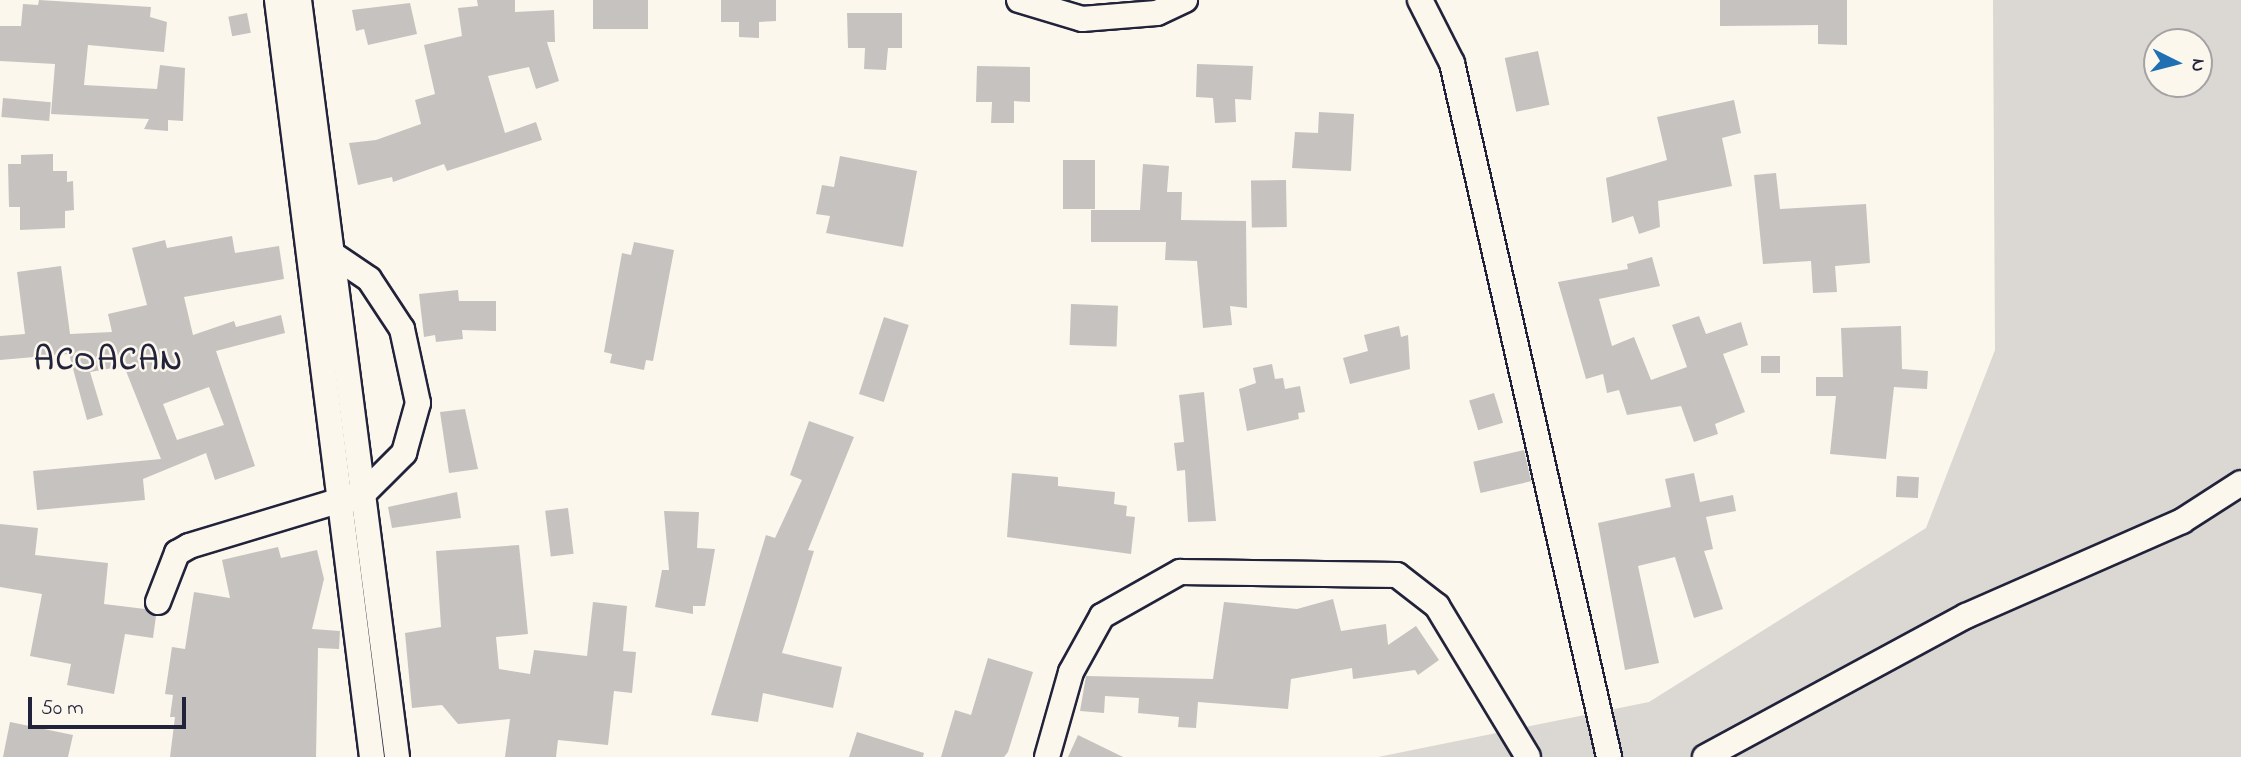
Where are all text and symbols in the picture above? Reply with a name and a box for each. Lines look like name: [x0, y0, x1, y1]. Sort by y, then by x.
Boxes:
north arrow: [2143, 28, 2213, 98]
text: N: [2183, 57, 2211, 73]
district label: ACOACAN: [35, 343, 183, 381]
scale bar: [32, 684, 189, 728]
text: 50 m: [41, 694, 84, 724]

